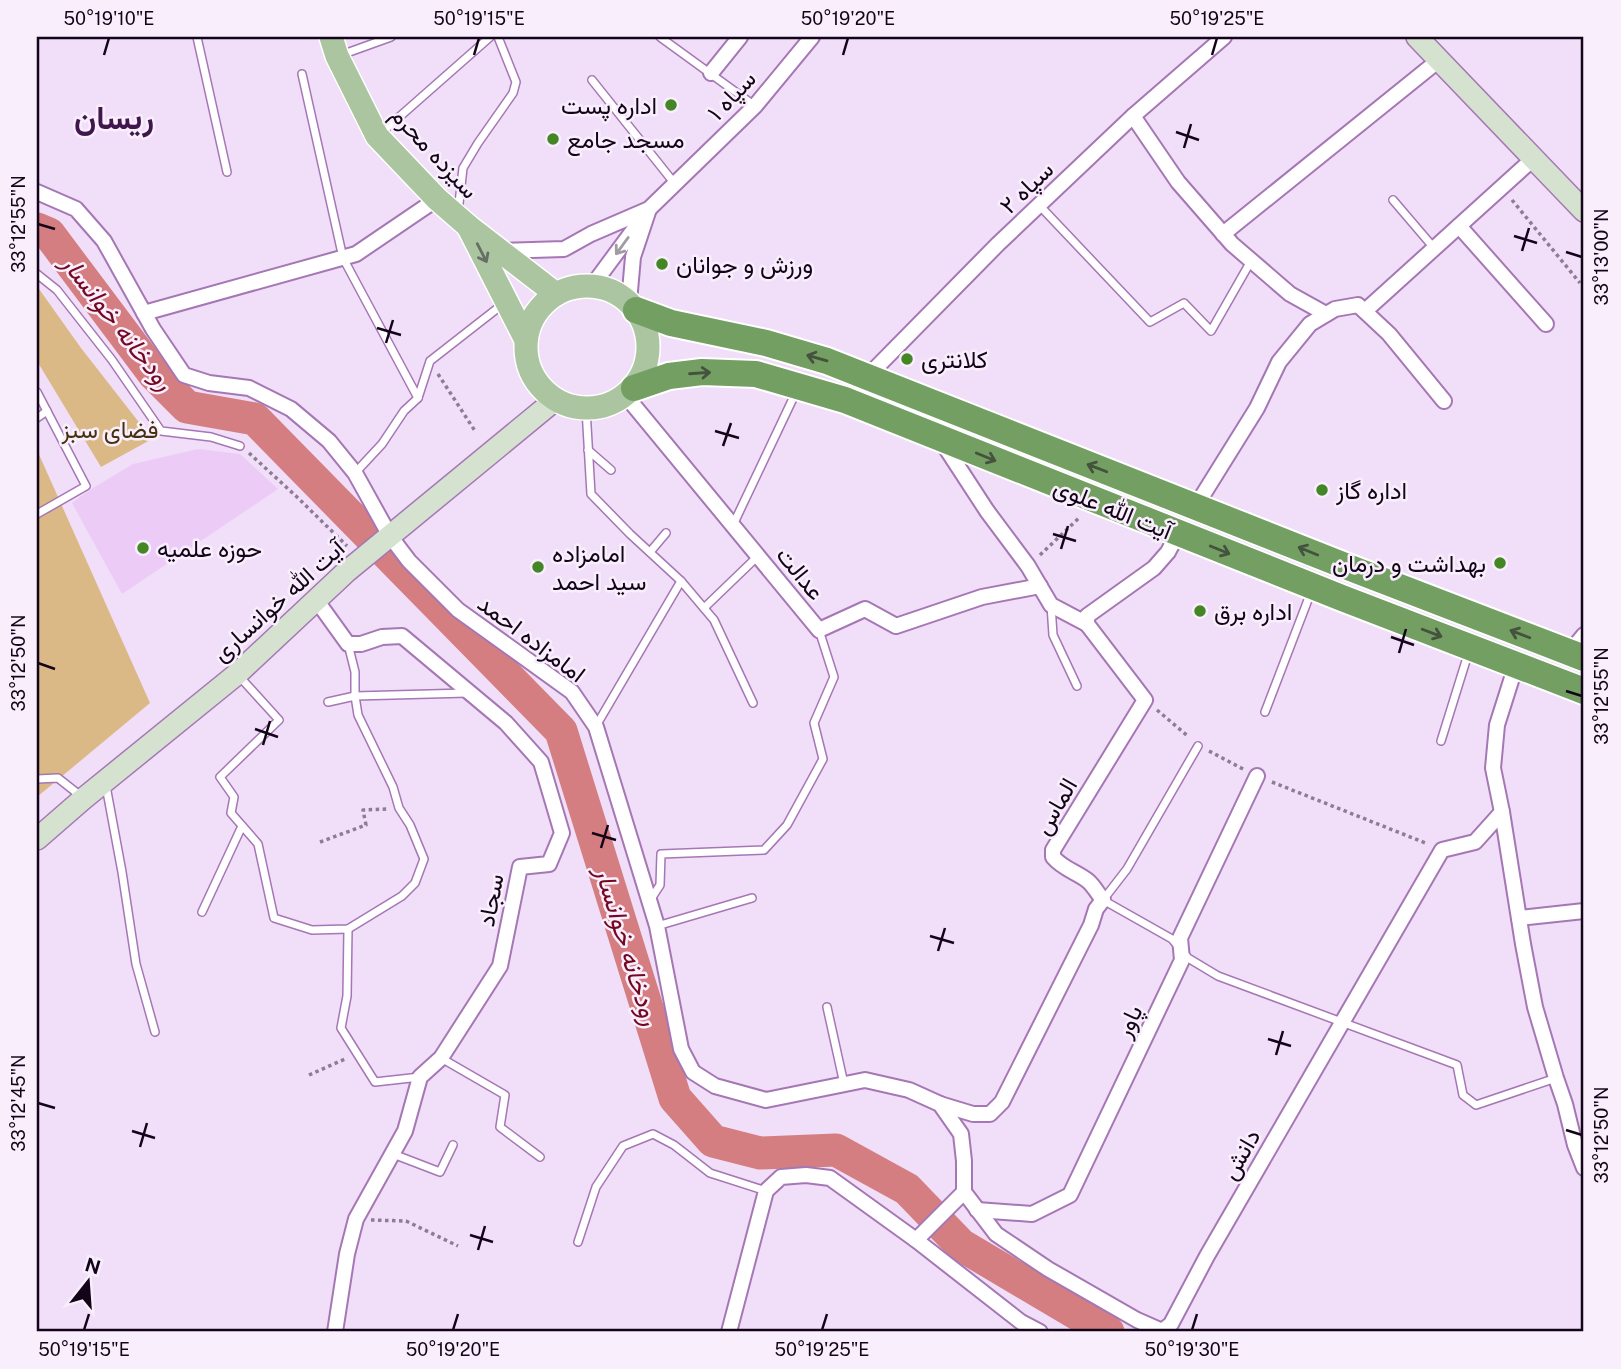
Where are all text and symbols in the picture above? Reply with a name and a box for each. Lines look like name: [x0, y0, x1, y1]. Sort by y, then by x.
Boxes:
text: 50°19'10"E: [63, 8, 155, 29]
text: 50°19'15"E: [433, 8, 525, 29]
text: 50°19'20"E: [801, 8, 895, 29]
text: 50°19'25"E: [1170, 8, 1265, 29]
street label: سپاه ۱: [701, 64, 763, 128]
place label: اداره پست: [561, 91, 657, 122]
marker: اداره پست: [663, 97, 679, 113]
district label: ریسان: [74, 99, 154, 138]
street label: سیزده محرم: [383, 100, 485, 206]
place label: مسجد جامع: [567, 125, 685, 157]
marker: مسجد جامع: [545, 131, 561, 147]
street label: سپاه ۲: [993, 155, 1061, 221]
text: 33°12'55"N: [8, 175, 29, 273]
text: 33°13'00"N: [1591, 208, 1612, 306]
one-way arrow: [614, 236, 629, 255]
one-way arrow: [476, 242, 490, 263]
water label: رودخانه خوانسار: [53, 246, 181, 397]
place label: ورزش و جوانان: [676, 250, 813, 280]
marker: ورزش و جوانان: [654, 256, 670, 272]
place label: کلانتری: [921, 345, 988, 375]
one-way arrow: [806, 350, 828, 363]
marker: کلانتری: [899, 351, 915, 367]
one-way arrow: [688, 366, 711, 379]
park label: فضای سبز: [60, 415, 159, 445]
one-way arrow: [974, 452, 996, 465]
one-way arrow: [1086, 460, 1108, 473]
street label: آیت الله علوی: [1049, 472, 1178, 547]
place label: اداره گاز: [1335, 476, 1407, 506]
marker: اداره گاز: [1314, 482, 1330, 498]
street label: آیت الله خوانساری: [206, 532, 353, 668]
place label: حوزه علمیه: [157, 534, 262, 564]
place label: امامزاده سید احمد: [552, 539, 646, 596]
marker: حوزه علمیه: [135, 540, 151, 556]
street label: عدالت: [771, 541, 831, 605]
one-way arrow: [1298, 544, 1320, 557]
one-way arrow: [1209, 545, 1230, 558]
place label: بهداشت و درمان: [1332, 549, 1486, 579]
marker: بهداشت و درمان: [1492, 555, 1508, 571]
marker: امامزاده سید احمد: [530, 559, 546, 575]
street label: امامزاده احمد: [472, 589, 591, 689]
place label: اداره برق: [1214, 597, 1292, 627]
marker: اداره برق: [1192, 603, 1208, 619]
text: 33°12'50"N: [8, 614, 29, 712]
one-way arrow: [1420, 627, 1442, 640]
one-way arrow: [1510, 627, 1532, 639]
text: 33°12'55"N: [1591, 647, 1612, 745]
street label: الماس: [1028, 773, 1083, 840]
water label: رودخانه خوانسار: [588, 861, 667, 1029]
street label: سجاد: [471, 871, 510, 929]
street label: پاور: [1108, 1000, 1150, 1044]
text: 33°12'45"N: [8, 1054, 29, 1152]
text: 33°12'50"N: [1591, 1086, 1612, 1184]
street label: دانش: [1214, 1124, 1266, 1185]
north arrow: [52, 1246, 122, 1316]
text: N: [83, 1253, 103, 1278]
text: 50°19'15"E: [38, 1339, 130, 1360]
text: 50°19'20"E: [406, 1339, 500, 1360]
text: 50°19'25"E: [775, 1339, 870, 1360]
text: 50°19'30"E: [1145, 1339, 1239, 1360]

